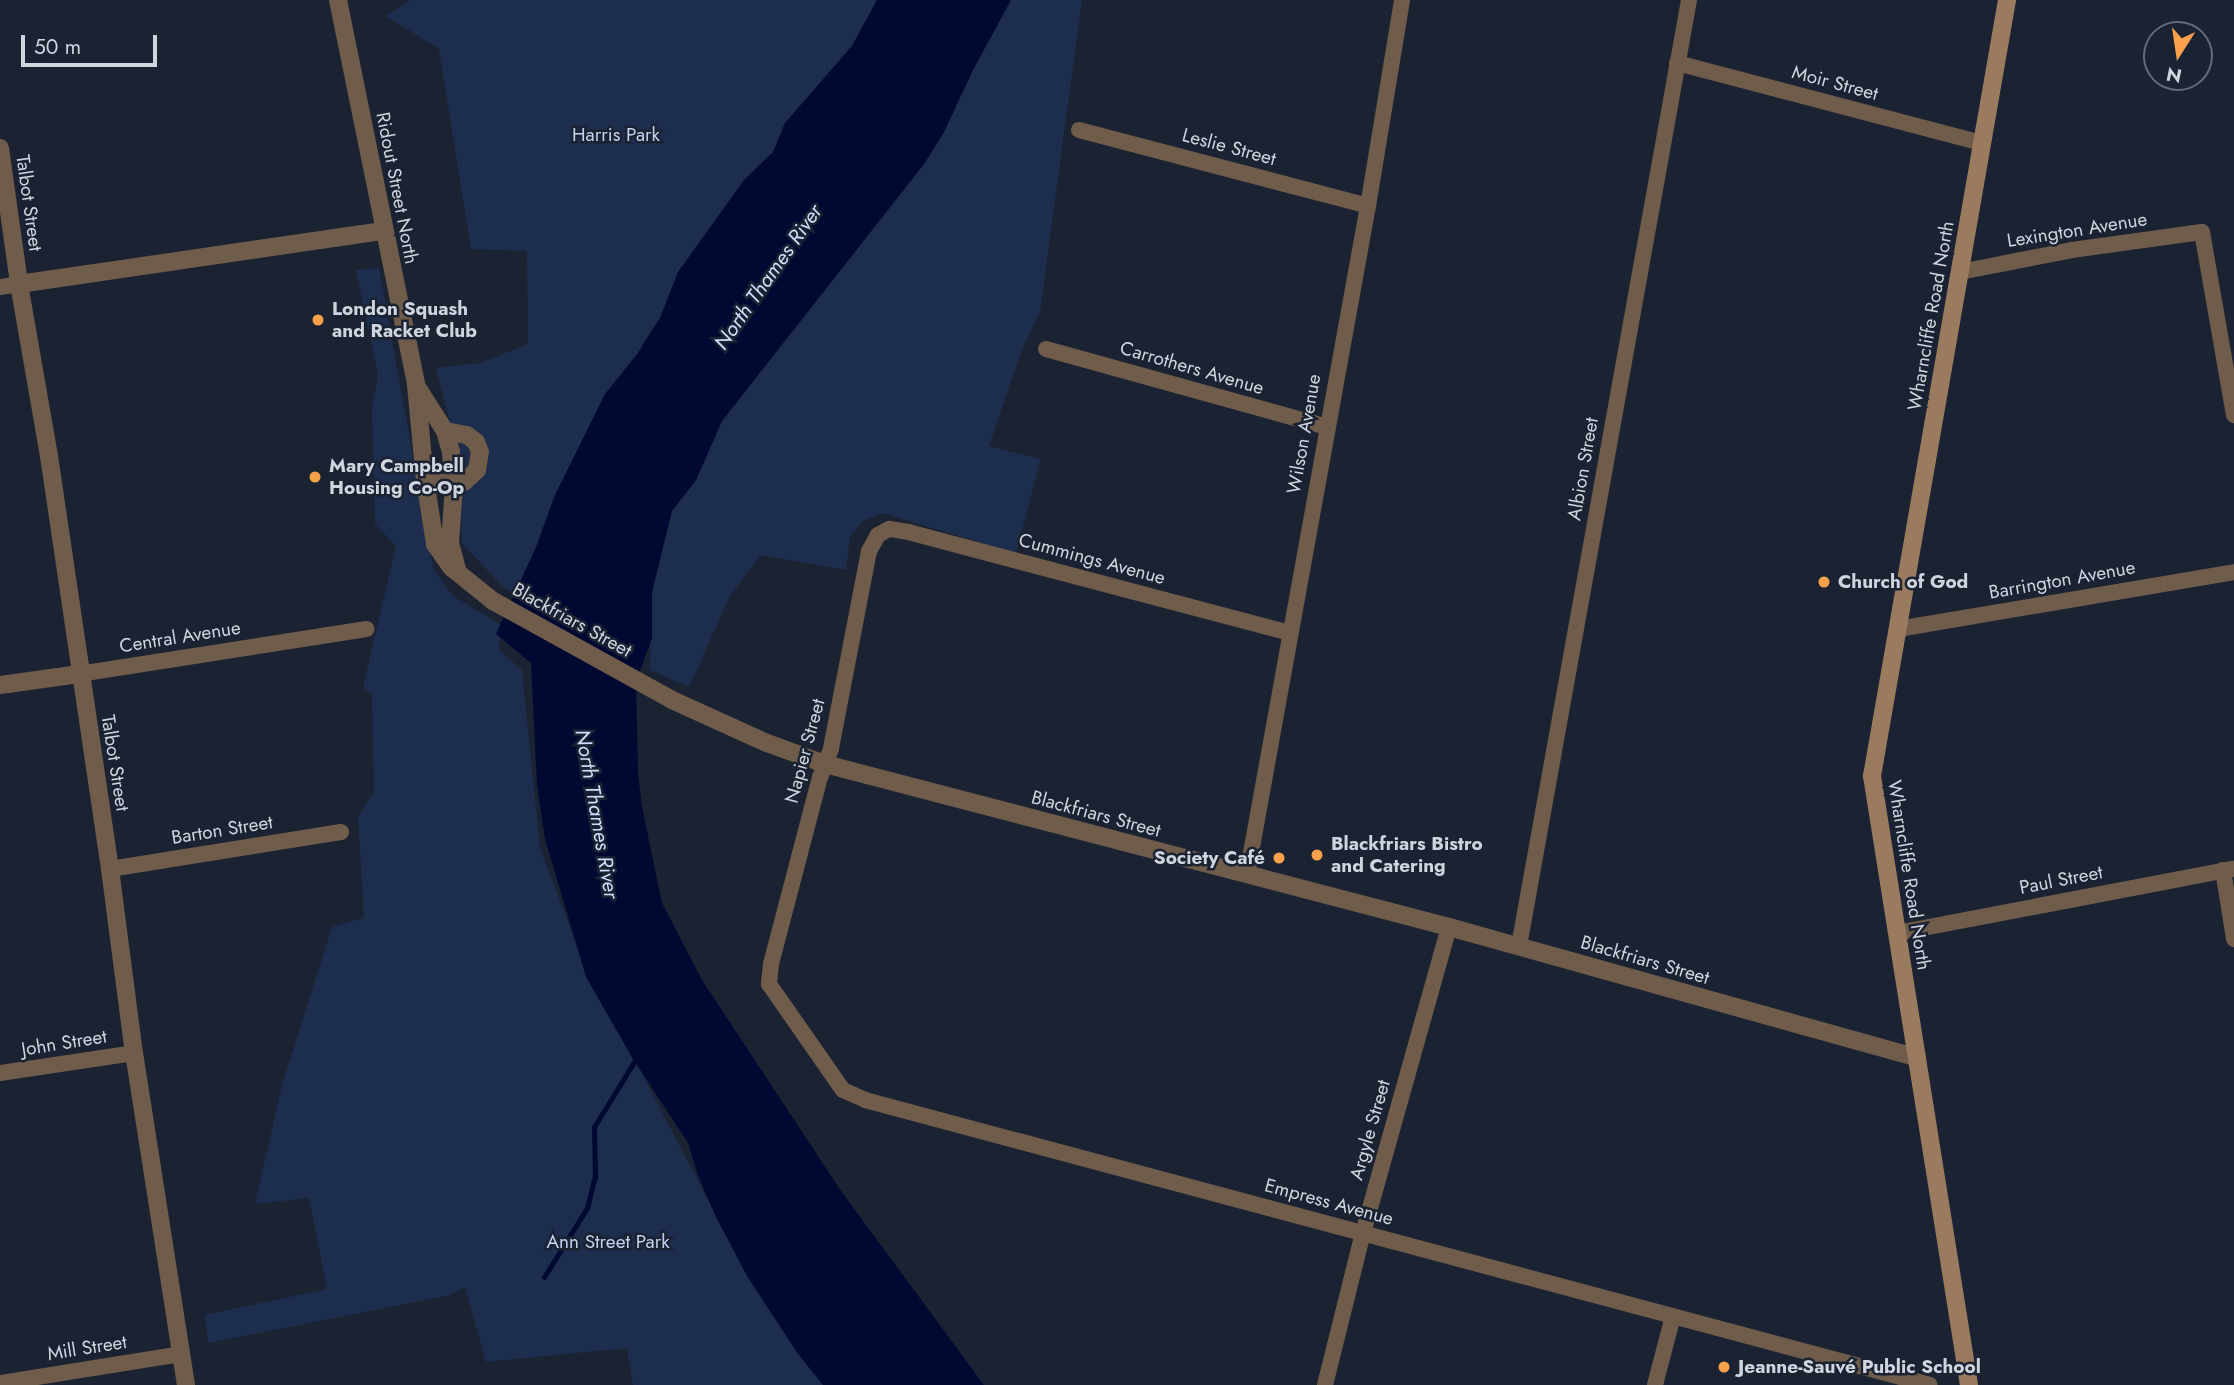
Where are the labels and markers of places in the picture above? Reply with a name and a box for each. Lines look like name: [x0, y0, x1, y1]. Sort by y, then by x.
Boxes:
place label: London Squash and Racket Club: [332, 298, 477, 342]
marker: London Squash and Racket Club: [310, 312, 326, 328]
place label: Mary Campbell Housing Co-Op: [329, 455, 464, 499]
marker: Mary Campbell Housing Co-Op: [307, 469, 323, 485]
place label: Church of God: [1838, 571, 1968, 593]
marker: Church of God: [1816, 574, 1832, 590]
place label: Blackfriars Bistro and Catering: [1331, 833, 1483, 877]
place label: Society Café: [1154, 847, 1265, 869]
marker: Blackfriars Bistro and Catering: [1309, 847, 1325, 863]
marker: Society Café: [1271, 850, 1287, 866]
place label: Jeanne-Sauvé Public School: [1738, 1356, 1981, 1378]
marker: Jeanne-Sauvé Public School: [1716, 1359, 1732, 1375]

